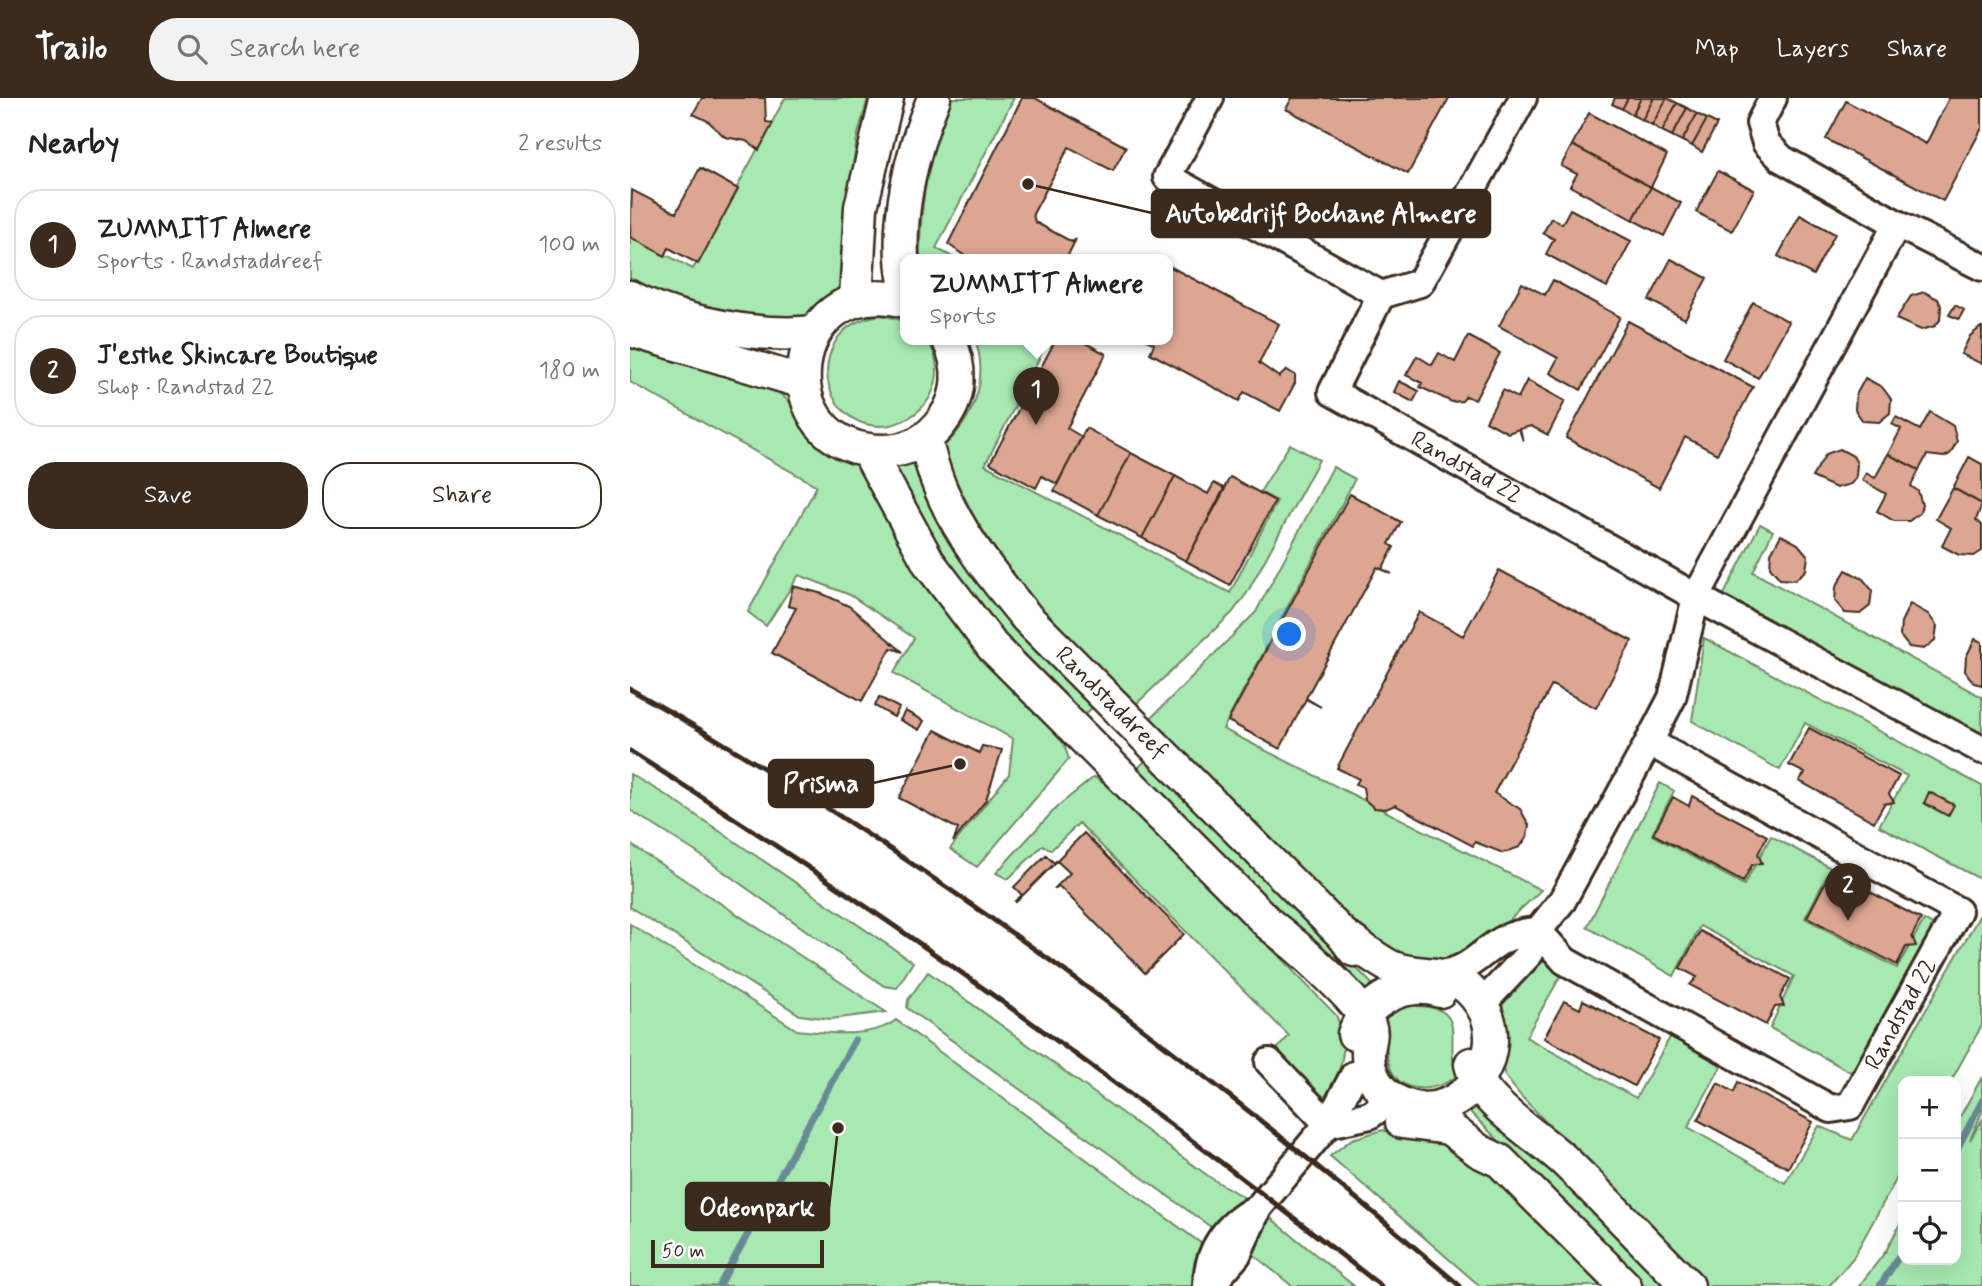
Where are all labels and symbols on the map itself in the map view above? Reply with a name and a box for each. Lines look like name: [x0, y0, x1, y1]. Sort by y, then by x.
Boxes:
callout: Autobedrijf Bochane Almere: [1152, 190, 1490, 237]
text: Autobedrijf Bochane Almere: [1165, 198, 1477, 233]
pin: 1: [1013, 367, 1059, 425]
street label: Randstad 22: [1405, 424, 1527, 511]
your location: [1272, 617, 1306, 651]
street label: Randstaddreef: [1048, 640, 1175, 766]
callout: Prisma: [769, 760, 873, 807]
text: Prisma: [783, 768, 859, 802]
pin: 2: [1825, 863, 1871, 921]
street label: Randstad 22: [1858, 953, 1944, 1075]
callout: Odeonpark: [686, 1183, 829, 1230]
text: Odeonpark: [699, 1192, 815, 1226]
scale bar: [651, 1237, 824, 1269]

